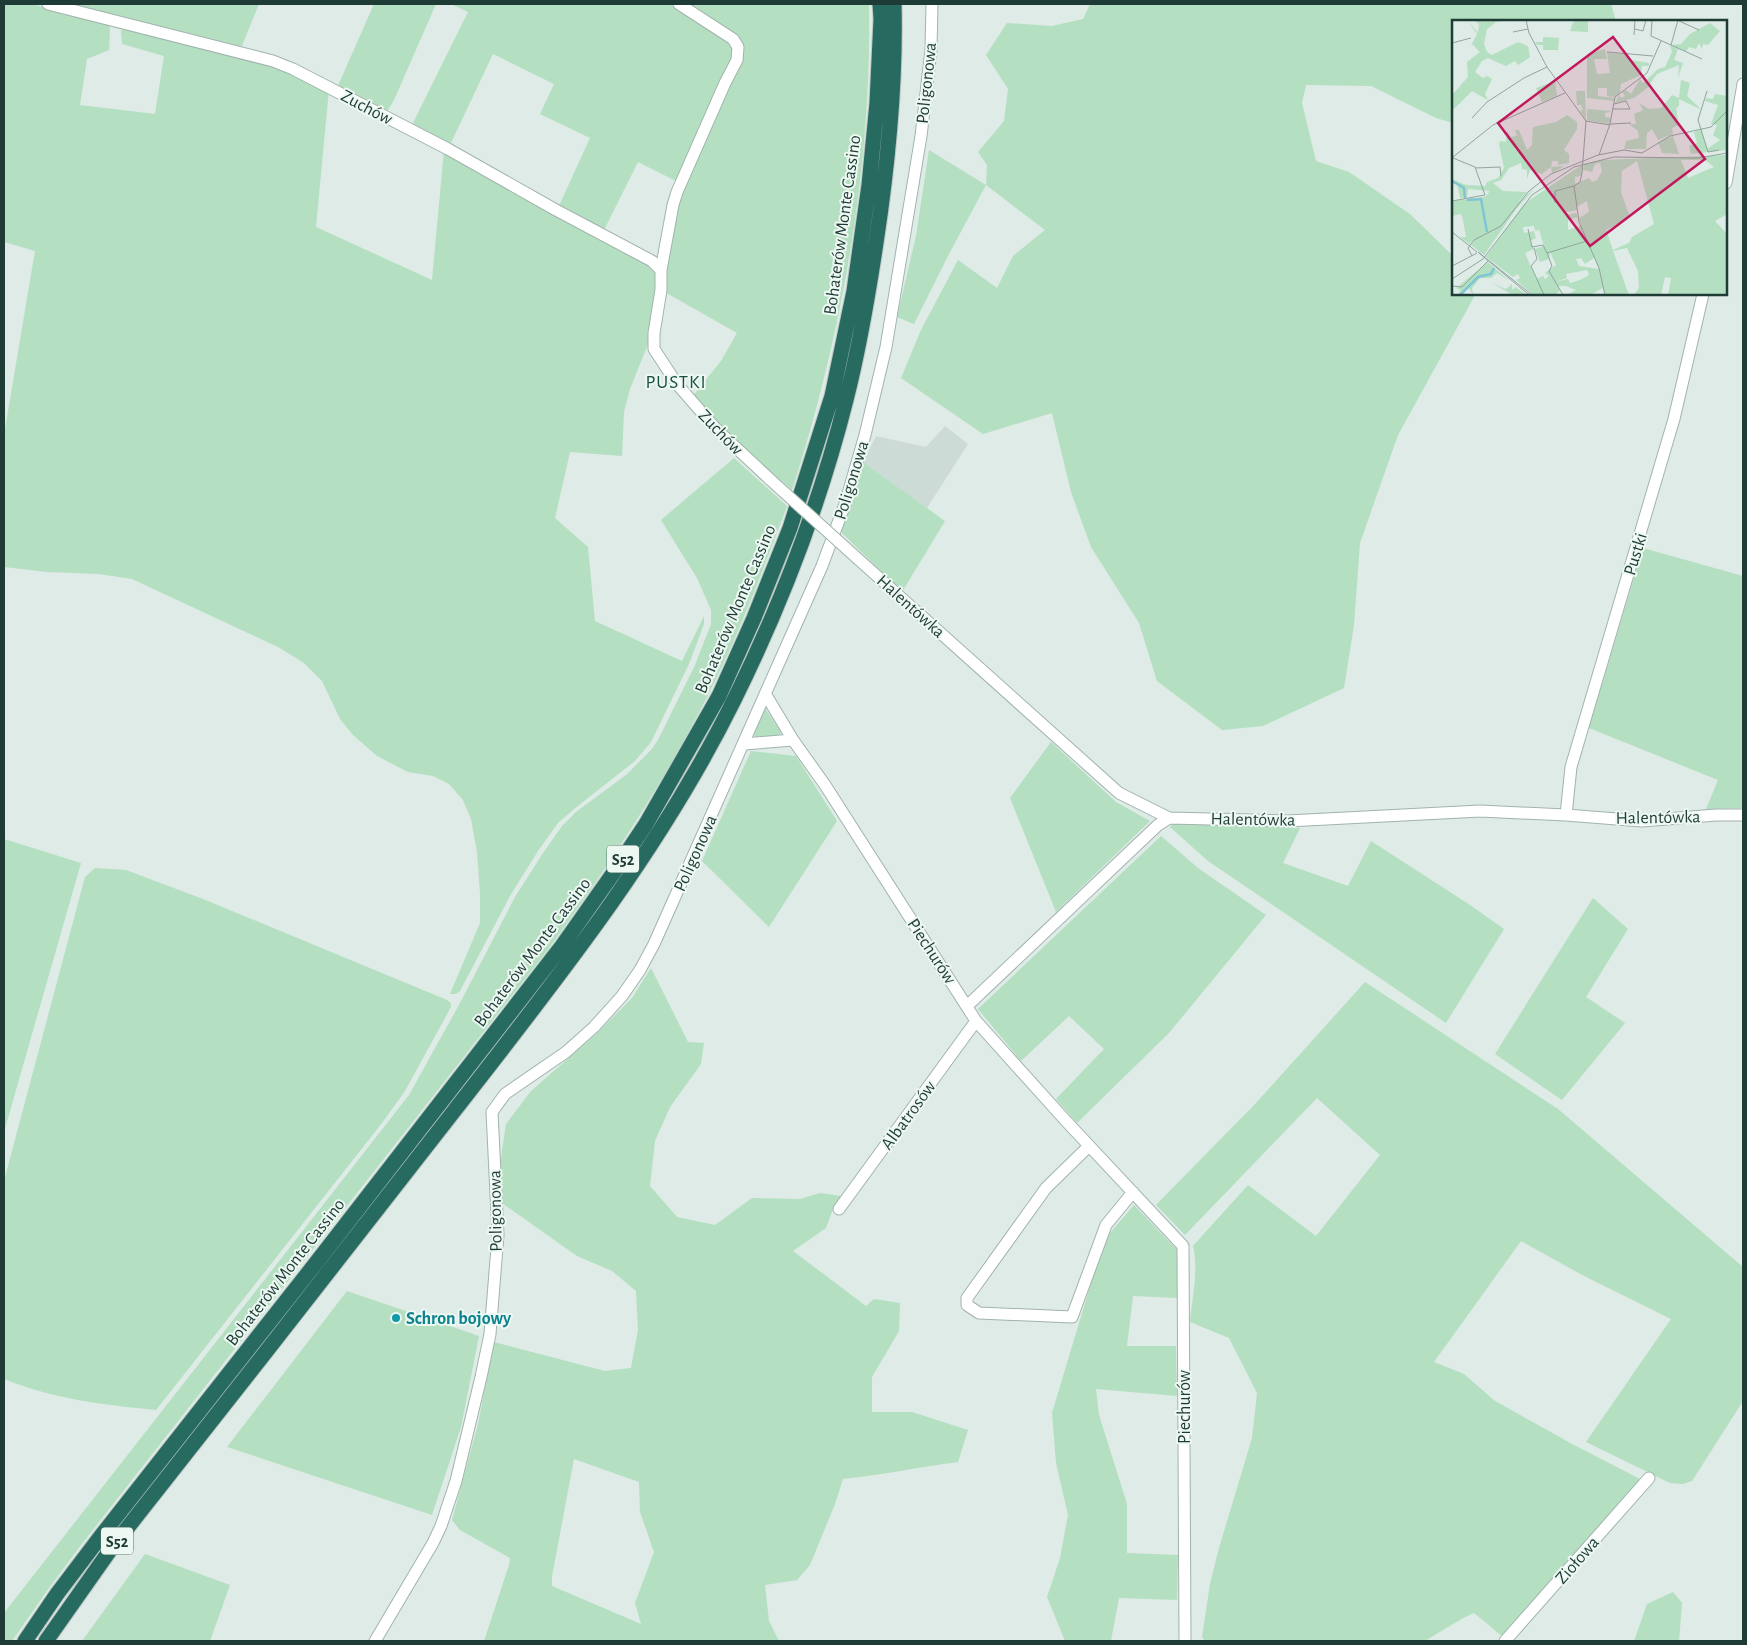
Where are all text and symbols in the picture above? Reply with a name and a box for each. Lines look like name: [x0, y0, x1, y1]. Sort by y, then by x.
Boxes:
inset map: [1452, 20, 1727, 295]
street label: Poligonowa: [914, 42, 940, 125]
street label: Zuchów: [338, 87, 395, 129]
street label: Bohaterów Monte Cassino: [821, 134, 865, 316]
district label: PUSTKI: [645, 373, 707, 392]
street label: Zuchów: [695, 407, 746, 459]
street label: Poligonowa: [831, 439, 873, 522]
street label: Bohaterów Monte Cassino: [692, 522, 780, 696]
street label: Pustki: [1621, 531, 1651, 578]
street label: Halentówka: [873, 572, 948, 642]
street label: Halentówka: [1616, 808, 1701, 828]
street label: Halentówka: [1210, 810, 1295, 830]
street label: Poligonowa: [671, 812, 721, 894]
road number: S52: [607, 846, 639, 872]
street label: Bohaterów Monte Cassino: [471, 875, 595, 1030]
street label: Piechurów: [904, 916, 959, 987]
street label: Albatrosów: [878, 1078, 940, 1153]
street label: Poligonowa: [486, 1170, 506, 1252]
street label: Bohaterów Monte Cassino: [223, 1196, 349, 1350]
place label: Schron bojowy: [406, 1310, 512, 1328]
marker: Schron bojowy: [390, 1312, 402, 1324]
street label: Piechurów: [1176, 1370, 1194, 1444]
road number: S52: [101, 1528, 133, 1554]
street label: Ziołowa: [1553, 1534, 1603, 1588]

